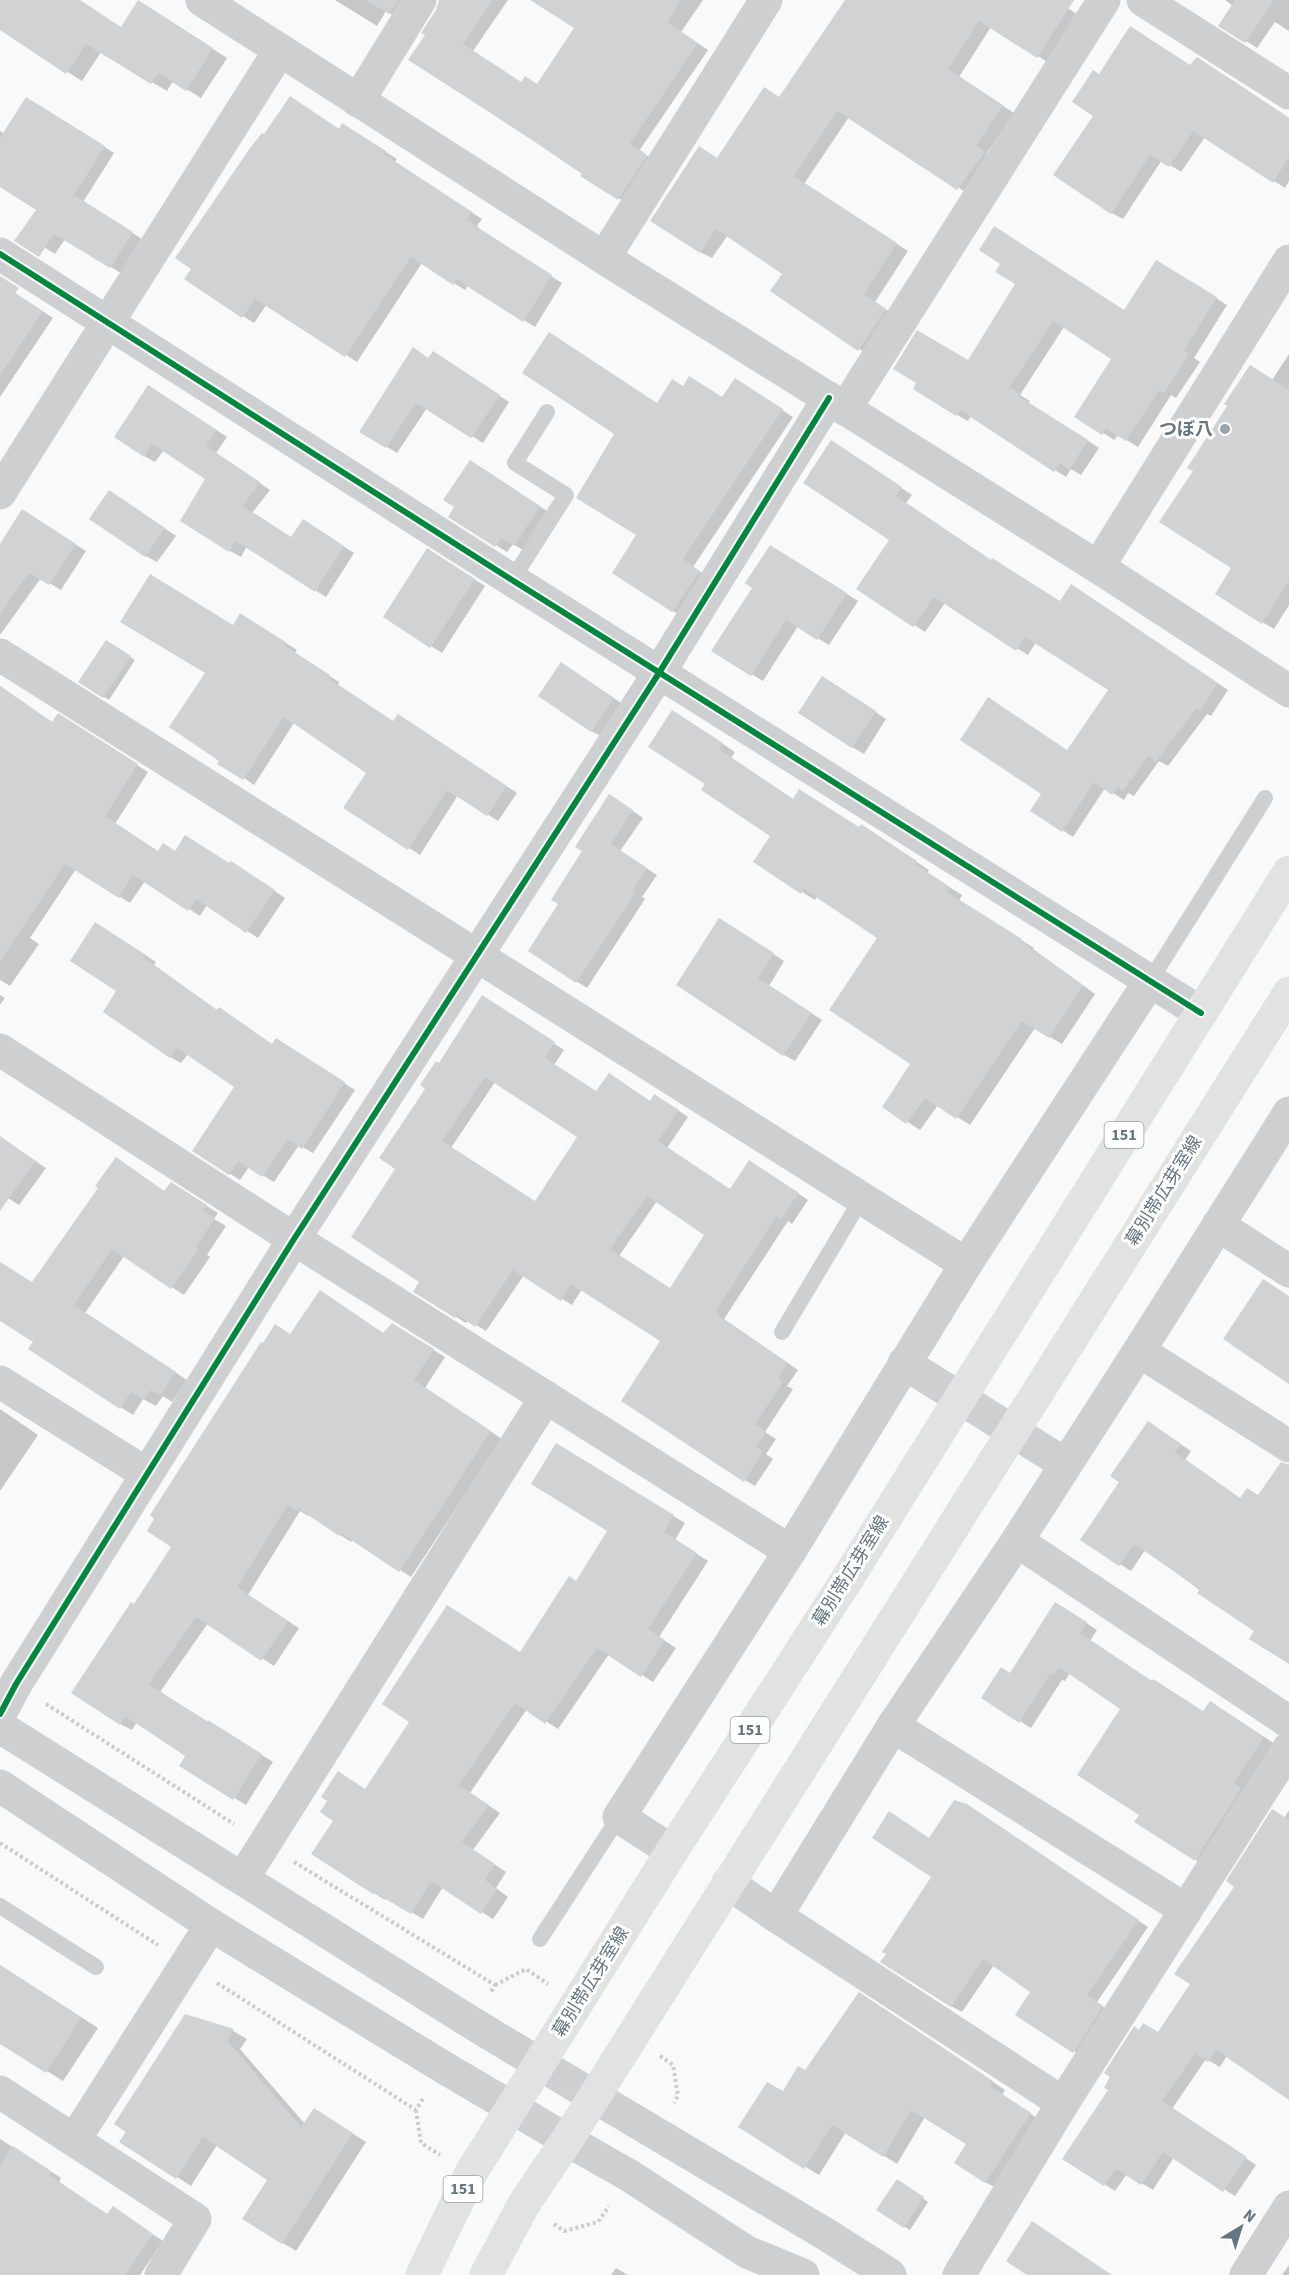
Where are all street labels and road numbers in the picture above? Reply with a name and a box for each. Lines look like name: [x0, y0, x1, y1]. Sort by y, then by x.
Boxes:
road number: 151: [1104, 1122, 1144, 1148]
street label: 幕別帯広芽室線: [1120, 1131, 1208, 1251]
street label: 幕別帯広芽室線: [807, 1511, 895, 1631]
road number: 151: [730, 1717, 770, 1743]
street label: 幕別帯広芽室線: [547, 1922, 635, 2042]
road number: 151: [444, 2176, 482, 2202]

